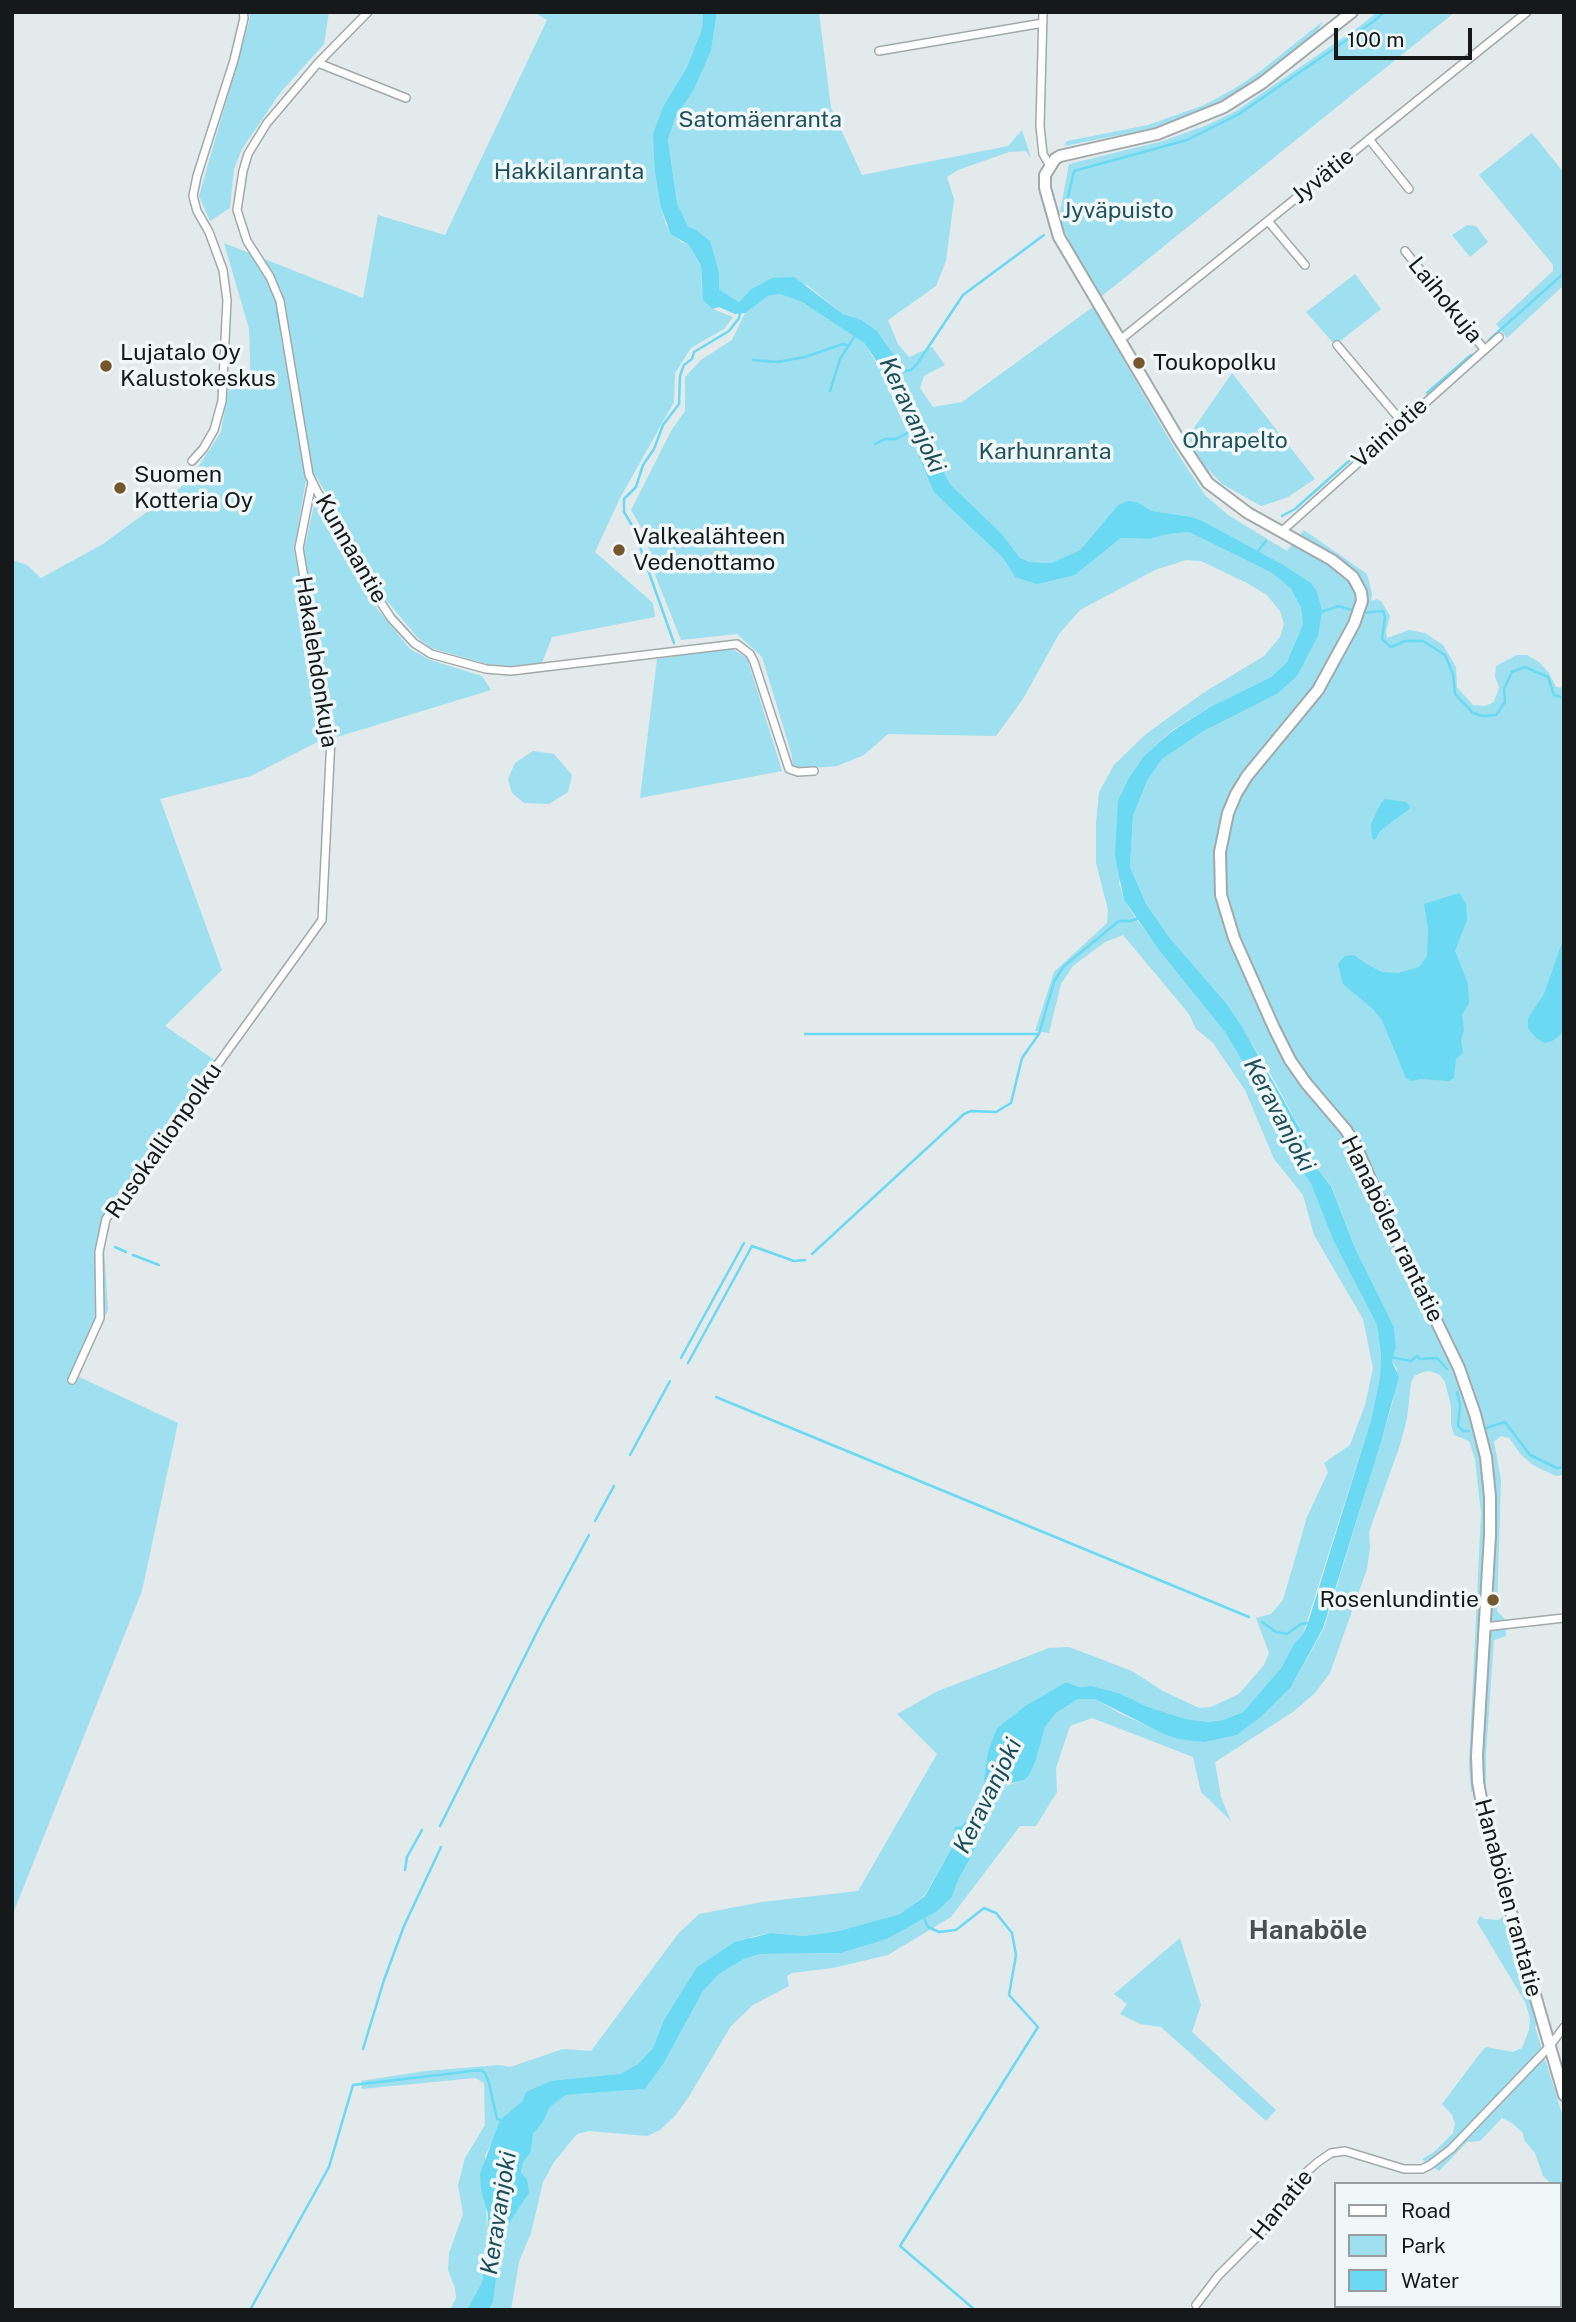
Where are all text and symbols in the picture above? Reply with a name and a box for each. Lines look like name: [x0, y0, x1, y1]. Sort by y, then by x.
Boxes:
scale bar: [1338, 14, 1476, 58]
text: 100 m: [1347, 27, 1404, 52]
park label: Satomäenranta: [678, 106, 842, 134]
street label: Jyvätie: [1286, 142, 1360, 210]
park label: Hakkilanranta: [494, 158, 644, 186]
park label: Jyväpuisto: [1062, 197, 1174, 225]
street label: Laihokuja: [1402, 251, 1488, 349]
place label: Lujatalo Oy Kalustokeskus: [120, 339, 276, 393]
place label: Toukopolku: [1153, 349, 1276, 377]
water label: Keravanjoki: [873, 352, 951, 478]
marker: Toukopolku: [1131, 355, 1147, 371]
marker: Lujatalo Oy Kalustokeskus: [98, 358, 114, 374]
street label: Vainiotie: [1347, 392, 1433, 474]
park label: Ohrapelto: [1182, 427, 1288, 455]
park label: Karhunranta: [979, 438, 1111, 466]
place label: Suomen Kotteria Oy: [134, 461, 253, 515]
marker: Suomen Kotteria Oy: [112, 480, 128, 496]
street label: Kunnaantie: [309, 490, 393, 608]
place label: Valkealähteen Vedenottamo: [633, 523, 785, 577]
marker: Valkealähteen Vedenottamo: [611, 542, 627, 558]
street label: Hakalehdonkuja: [289, 574, 343, 750]
water label: Keravanjoki: [1237, 1053, 1321, 1177]
street label: Rusokallionpolku: [100, 1058, 228, 1224]
street label: Hanabölen rantatie: [1335, 1131, 1449, 1327]
place label: Rosenlundintie: [1319, 1586, 1479, 1614]
marker: Rosenlundintie: [1485, 1592, 1501, 1608]
water label: Keravanjoki: [948, 1734, 1028, 1858]
street label: Hanabölen rantatie: [1468, 1796, 1548, 2000]
district label: Hanaböle: [1249, 1915, 1367, 1947]
water label: Keravanjoki: [475, 2149, 523, 2277]
street label: Hanatie: [1245, 2164, 1319, 2246]
legend: [1334, 2182, 1562, 2308]
text: Road: [1401, 2198, 1451, 2223]
text: Park: [1401, 2233, 1446, 2258]
text: Water: [1401, 2268, 1459, 2293]

